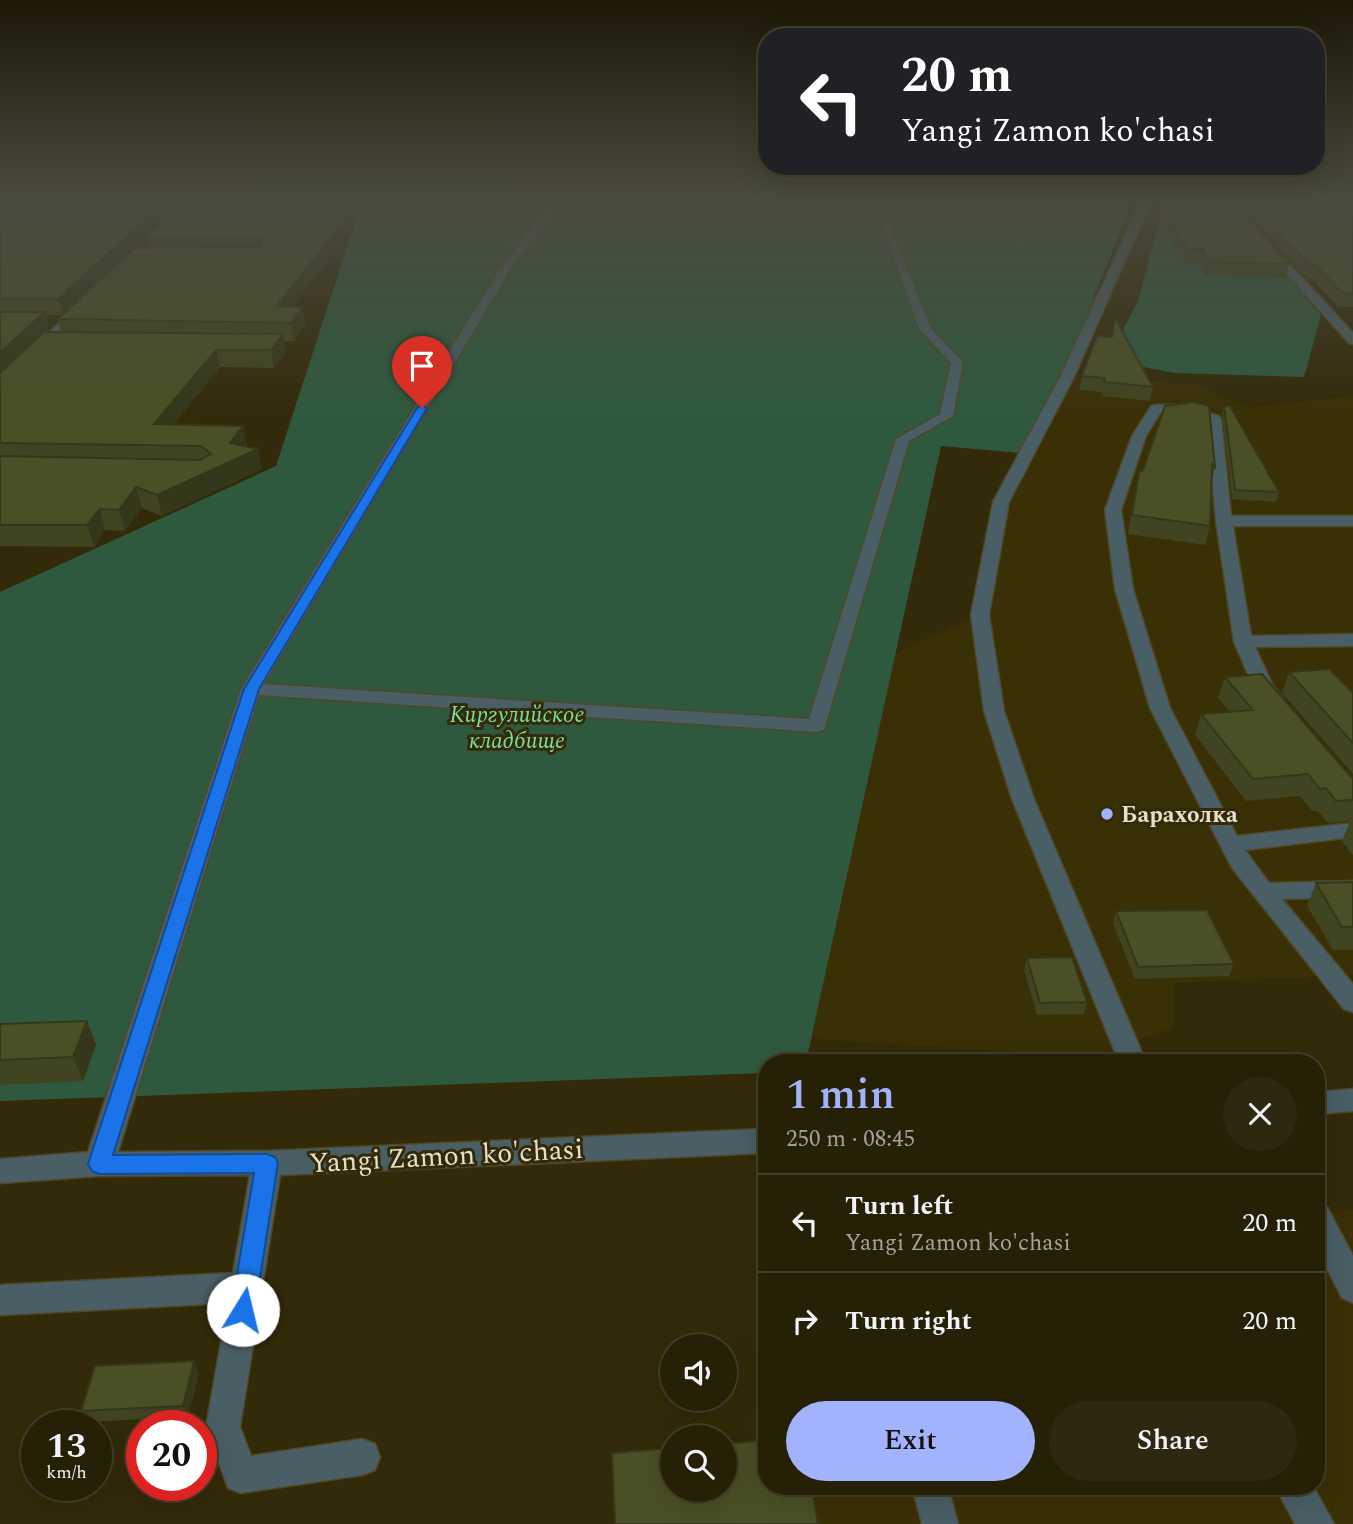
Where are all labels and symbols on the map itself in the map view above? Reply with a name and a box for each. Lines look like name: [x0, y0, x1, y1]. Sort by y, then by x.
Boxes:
pin: [392, 336, 452, 408]
park label: Киргулийское кладбище: [449, 698, 585, 759]
place label: Барахолка: [1121, 798, 1238, 833]
marker: Барахолка: [1099, 806, 1115, 822]
street label: Yangi Zamon ko'chasi: [308, 1128, 584, 1185]
position arrow: [206, 1273, 280, 1347]
speed limit sign: 20: [126, 1410, 217, 1501]

